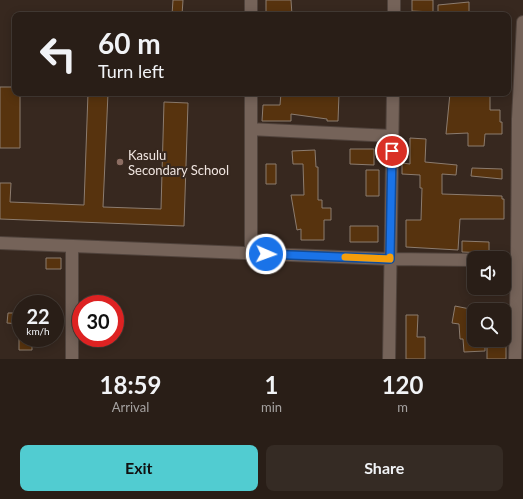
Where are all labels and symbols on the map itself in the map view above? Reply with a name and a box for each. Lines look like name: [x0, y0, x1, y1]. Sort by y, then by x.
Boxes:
pin: [375, 134, 409, 168]
place label: Kasulu Secondary School: [128, 147, 229, 178]
marker: Kasulu Secondary School: [115, 157, 125, 167]
position arrow: [245, 233, 287, 275]
speed limit sign: 30: [72, 295, 124, 347]

